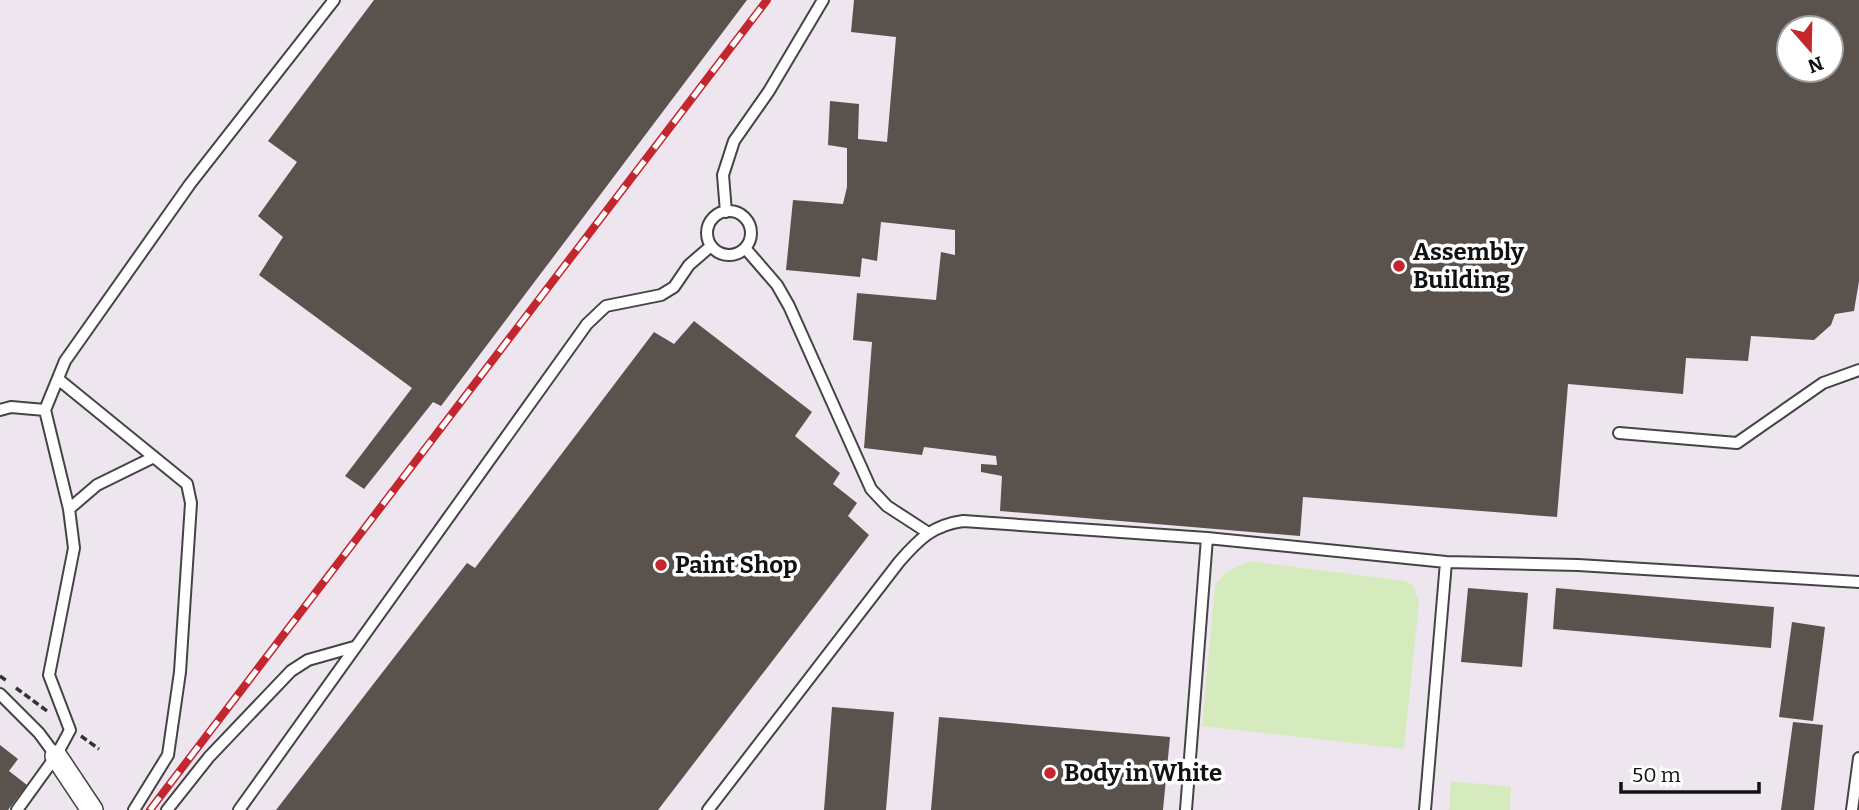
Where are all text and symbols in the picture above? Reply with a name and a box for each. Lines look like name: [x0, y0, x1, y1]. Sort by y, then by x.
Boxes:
north arrow: [1775, 14, 1845, 84]
text: N: [1805, 51, 1826, 78]
place label: Assembly Building: [1413, 238, 1525, 294]
marker: Assembly Building: [1391, 258, 1407, 274]
place label: Paint Shop: [675, 551, 798, 579]
marker: Paint Shop: [653, 557, 669, 573]
scale bar: [1621, 750, 1759, 794]
place label: Body in White: [1064, 759, 1222, 787]
text: 50 m: [1632, 762, 1681, 788]
marker: Body in White: [1042, 765, 1058, 781]

